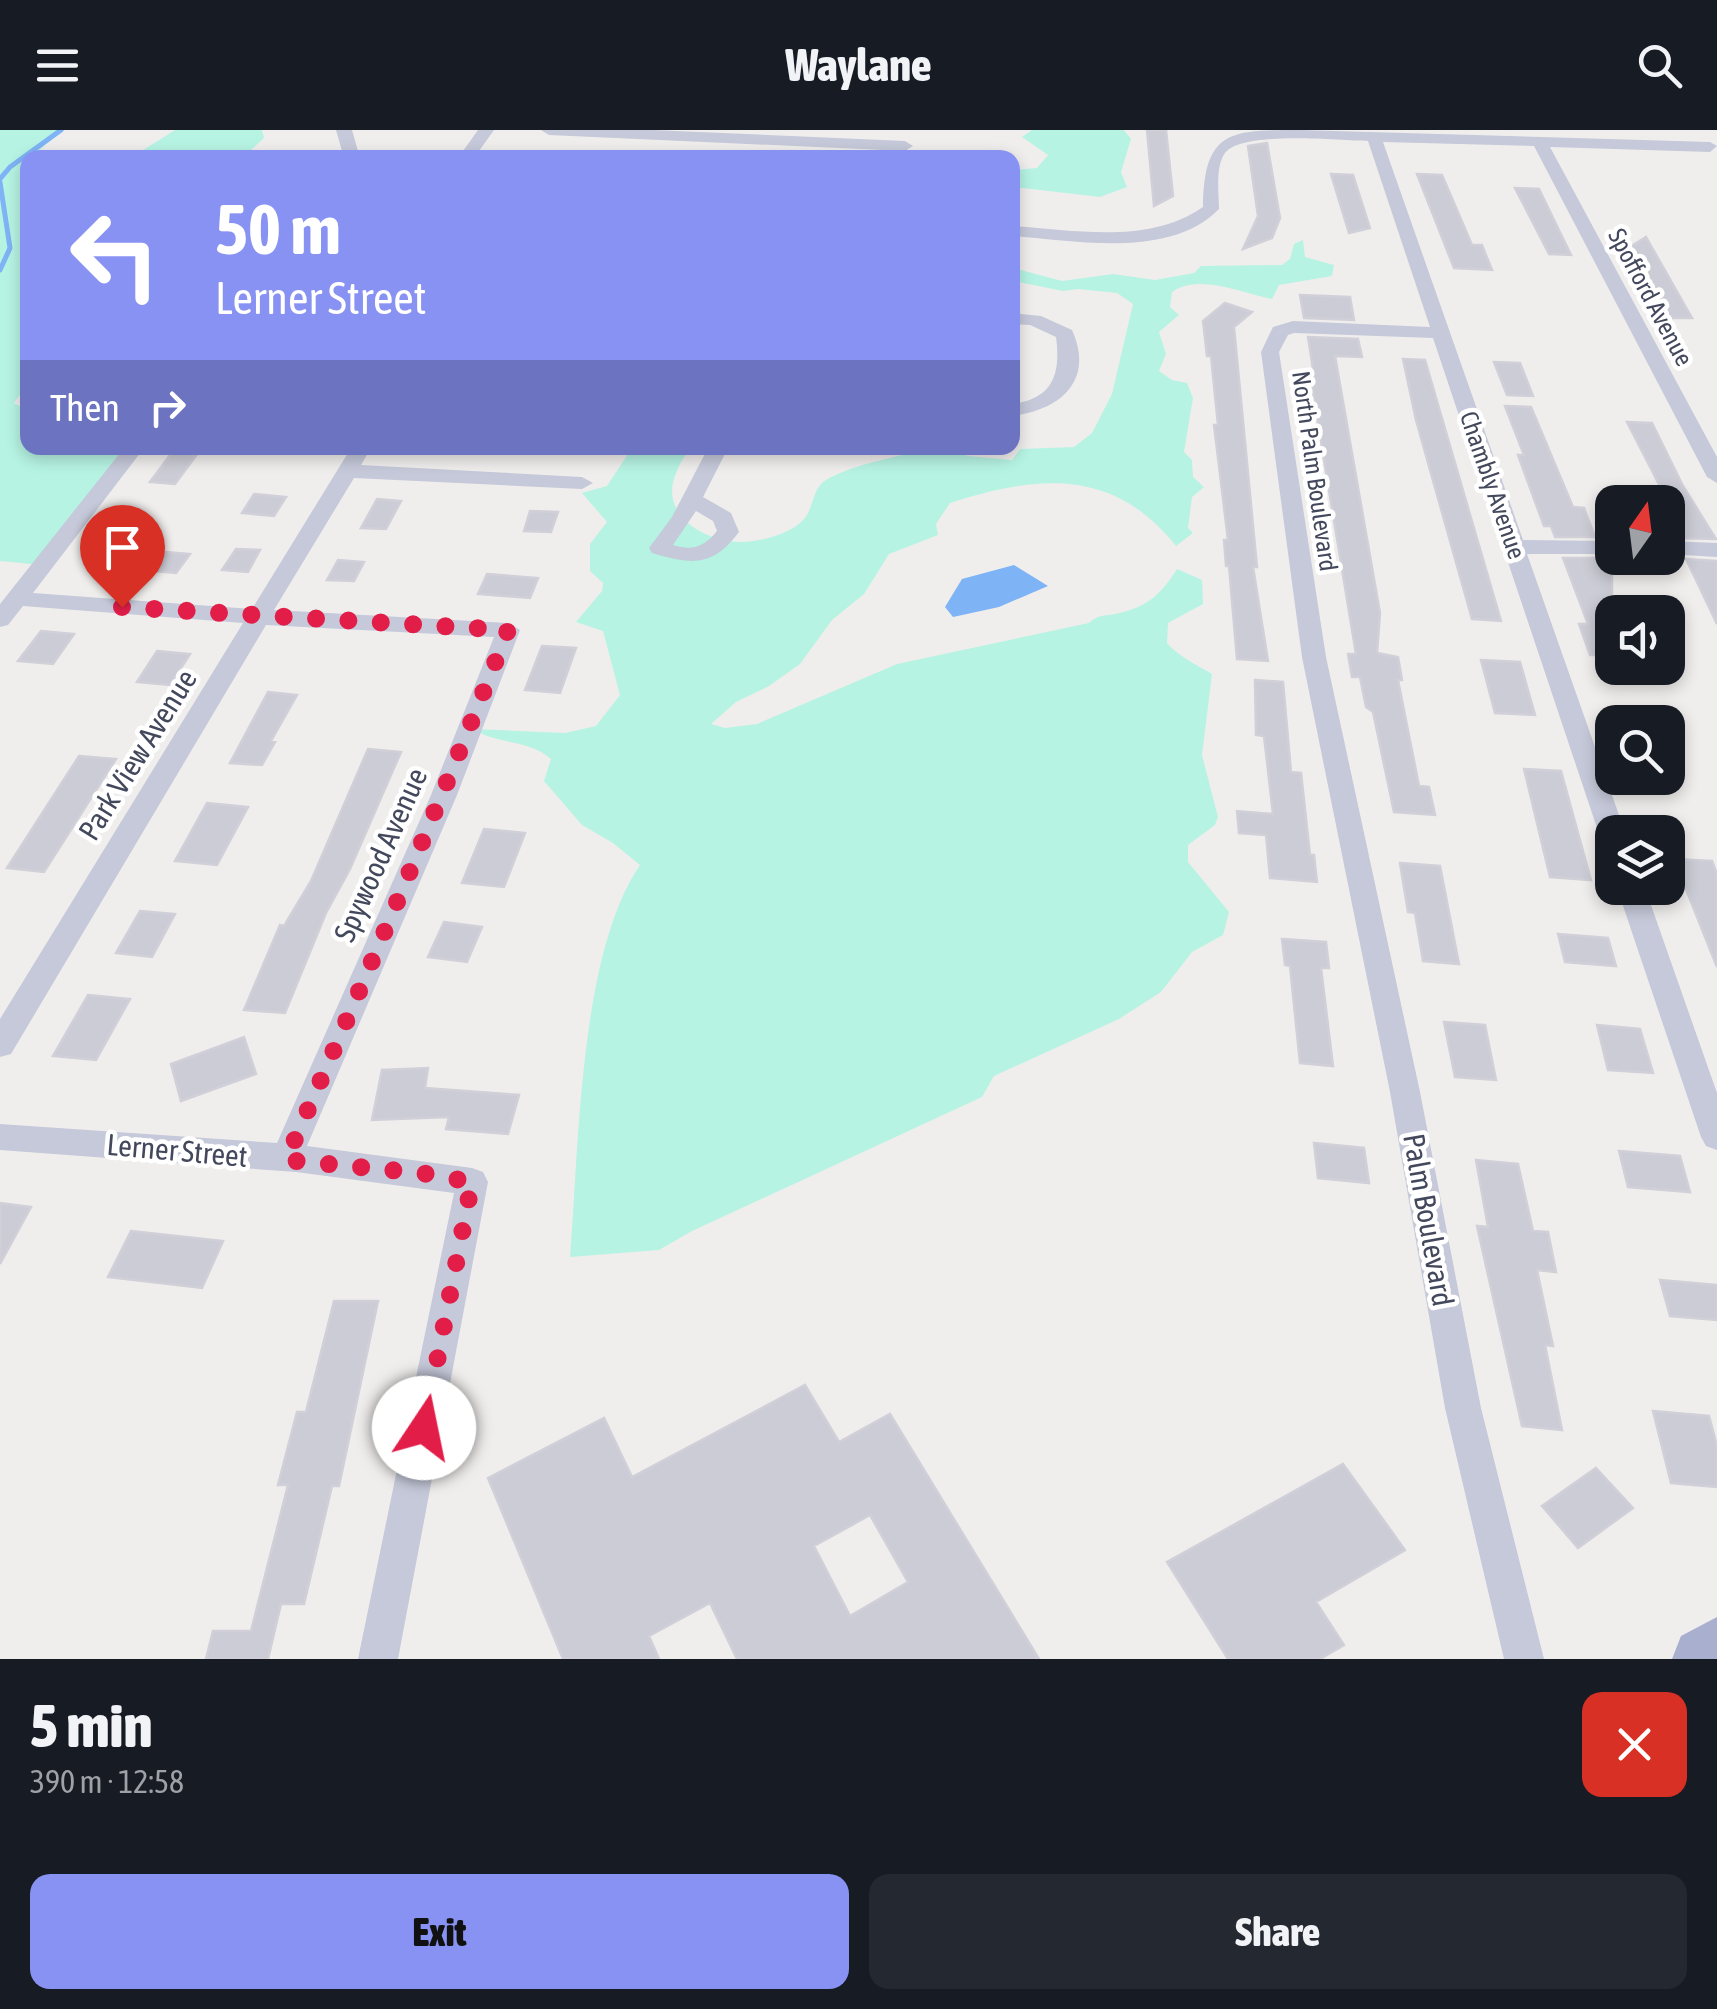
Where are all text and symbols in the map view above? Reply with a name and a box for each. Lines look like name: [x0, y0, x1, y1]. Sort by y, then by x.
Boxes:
icon: menu: [30, 38, 85, 93]
icon: search: [1632, 38, 1687, 93]
text: Waylane: [786, 39, 931, 91]
text: 50 m: [215, 189, 341, 269]
icon: left: [50, 190, 180, 320]
street label: Spofford Avenue: [1603, 224, 1699, 370]
text: Lerner Street: [215, 272, 427, 324]
street label: North Palm Boulevard: [1287, 369, 1343, 573]
icon: right: [140, 380, 195, 435]
text: Then: [50, 386, 120, 429]
street label: Chambly Avenue: [1455, 408, 1531, 562]
north arrow: [1595, 485, 1685, 575]
map controls: [1595, 485, 1685, 905]
pin: [80, 505, 165, 608]
icon: arrive: [95, 520, 150, 575]
button: sound: [1595, 595, 1685, 685]
street label: Park View Avenue: [71, 663, 203, 846]
button: search: [1595, 705, 1685, 795]
street label: Spywood Avenue: [327, 763, 433, 946]
button: layers: [1595, 815, 1685, 905]
street label: Lerner Street: [105, 1127, 249, 1173]
street label: Palm Boulevard: [1397, 1131, 1461, 1309]
position arrow: [372, 1376, 476, 1480]
text: 5 min: [30, 1691, 153, 1760]
button: close: [1582, 1692, 1687, 1797]
text: 390 m · 12:58: [30, 1763, 184, 1800]
button: Exit: [30, 1874, 849, 1989]
button: Share: [869, 1874, 1687, 1989]

